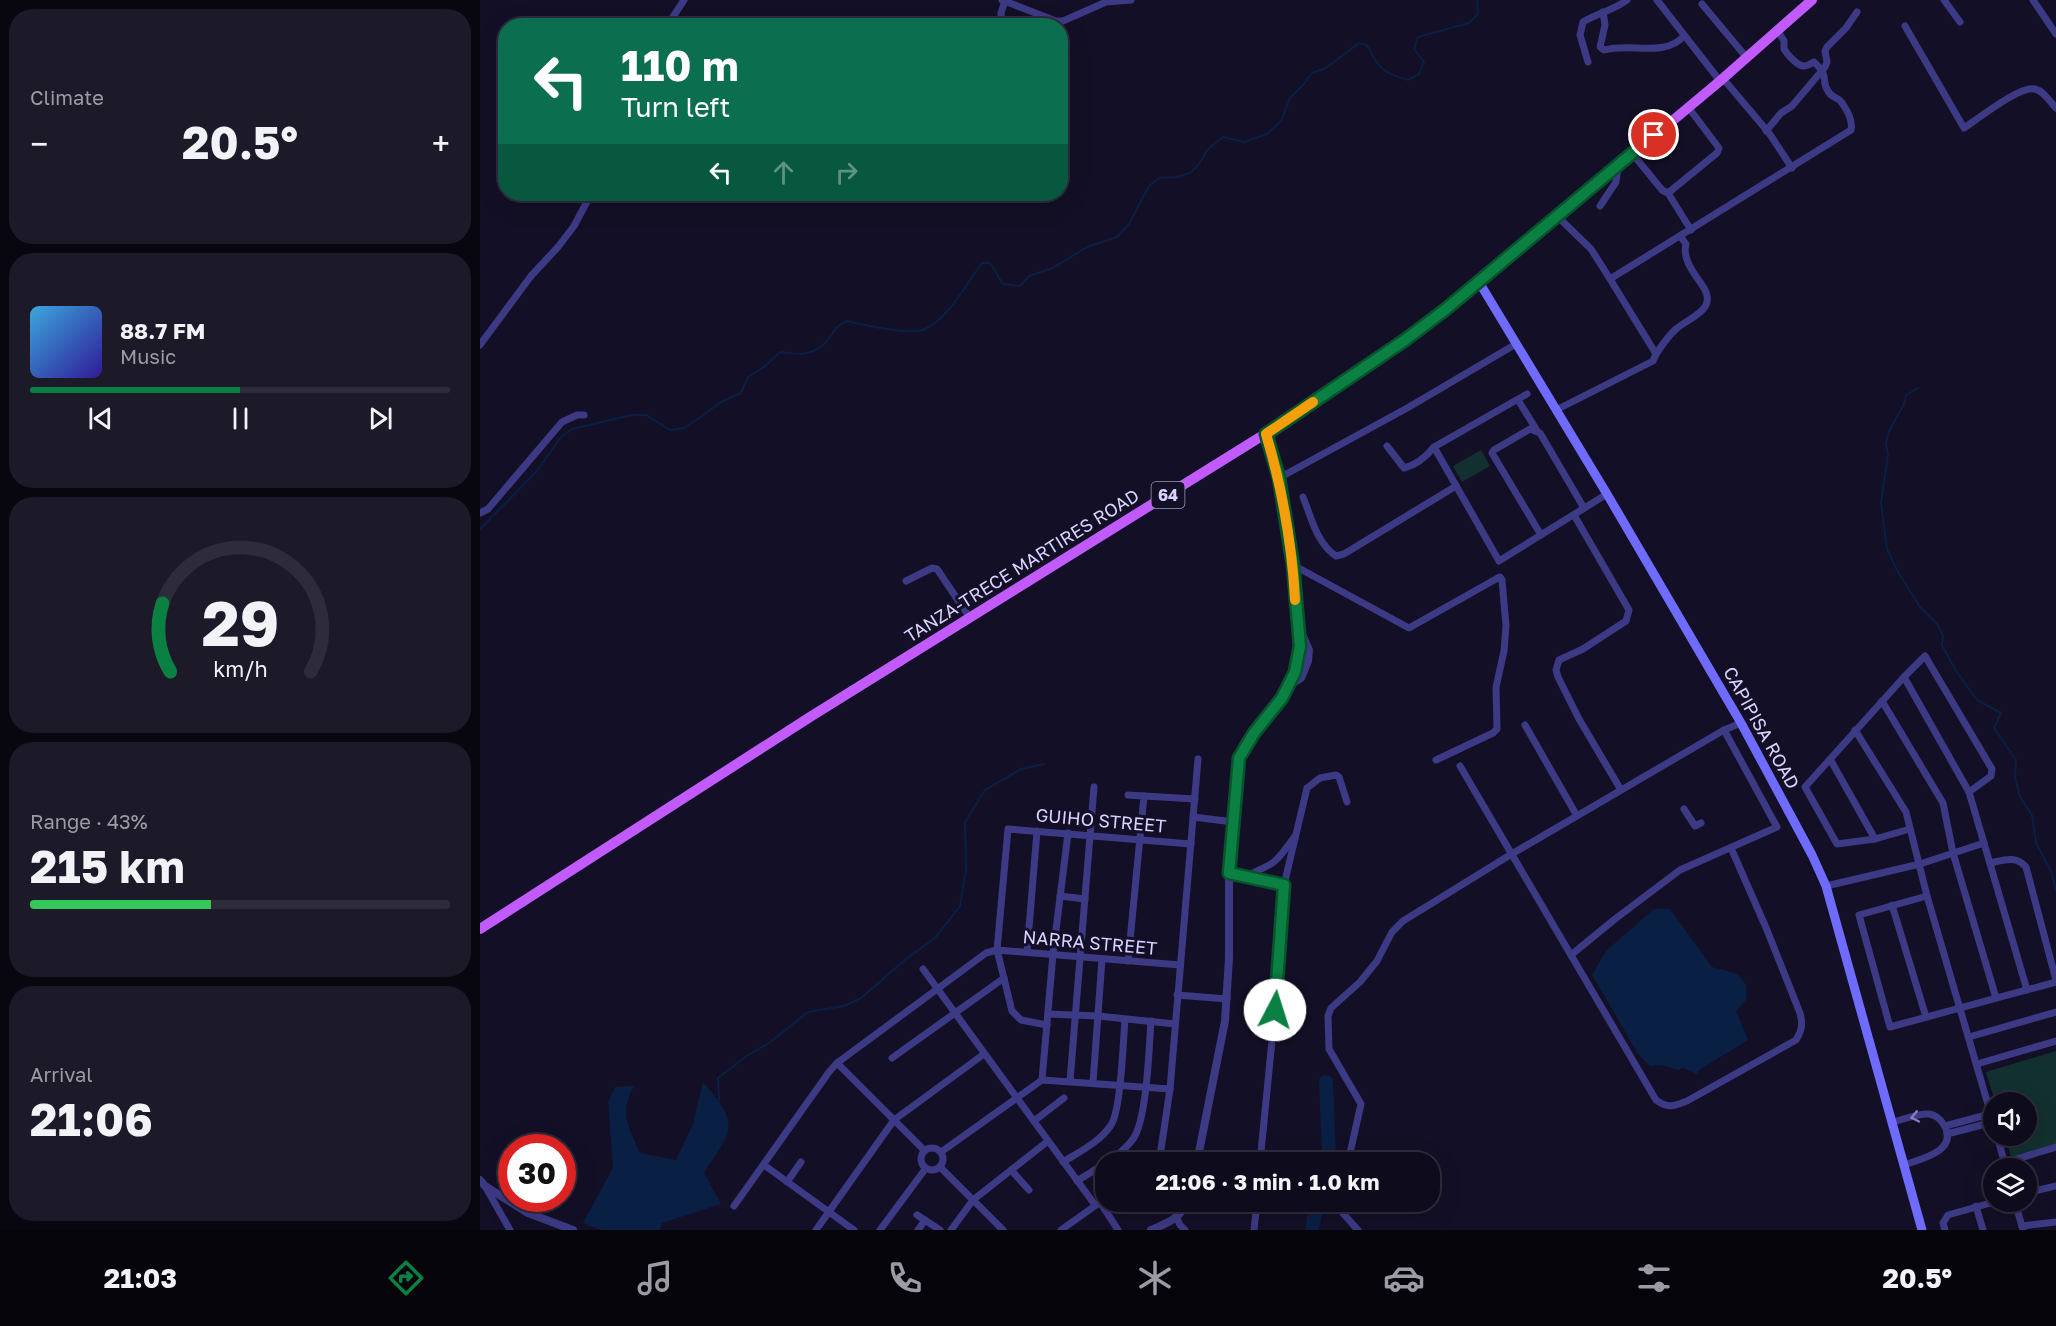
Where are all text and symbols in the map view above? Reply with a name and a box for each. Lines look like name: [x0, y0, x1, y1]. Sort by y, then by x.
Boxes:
text: 110 m: [621, 40, 739, 90]
icon: left: [522, 42, 600, 120]
text: Climate: [30, 85, 104, 109]
text: Turn left: [621, 91, 730, 123]
pin: [1628, 109, 1679, 160]
text: 20.5°: [182, 115, 298, 169]
icon: arrive: [1637, 118, 1670, 151]
text: −: [30, 124, 48, 163]
text: +: [432, 124, 450, 163]
icon: left: [704, 156, 737, 189]
icon: ahead: [767, 156, 800, 189]
icon: right: [830, 156, 863, 189]
text: 88.7 FM: [120, 317, 205, 344]
text: Music: [120, 344, 176, 368]
icon: previous: [84, 402, 117, 435]
icon: pause: [224, 402, 257, 435]
icon: next: [364, 402, 397, 435]
road number: 64: [1152, 482, 1184, 508]
street label: TANZA-TRECE MARTIRES ROAD: [900, 484, 1143, 647]
text: 29: [201, 585, 279, 660]
text: km/h: [213, 656, 267, 682]
street label: CAPIPISA ROAD: [1719, 662, 1805, 793]
street label: GUIHO STREET: [1035, 803, 1167, 837]
text: Range · 43%: [30, 809, 148, 833]
text: 215 km: [30, 839, 185, 893]
street label: NARRA STREET: [1022, 925, 1158, 959]
position arrow: [1243, 978, 1307, 1042]
text: Arrival: [30, 1062, 93, 1086]
text: 21:06: [30, 1092, 153, 1146]
map controls: [1983, 1092, 2037, 1212]
button: sound: [1983, 1092, 2037, 1146]
one-way arrow: [1910, 1110, 1920, 1123]
speed limit sign: 30: [498, 1134, 576, 1212]
button: layers: [1983, 1158, 2037, 1212]
text: 21:06 · 3 min · 1.0 km: [1156, 1168, 1379, 1195]
icon: directions: [385, 1257, 427, 1299]
icon: music: [634, 1257, 676, 1299]
icon: phone: [884, 1257, 926, 1299]
icon: climate: [1134, 1257, 1176, 1299]
icon: car: [1383, 1257, 1425, 1299]
icon: filters: [1633, 1257, 1675, 1299]
text: 21:03: [104, 1262, 177, 1294]
text: 20.5°: [1882, 1262, 1952, 1294]

